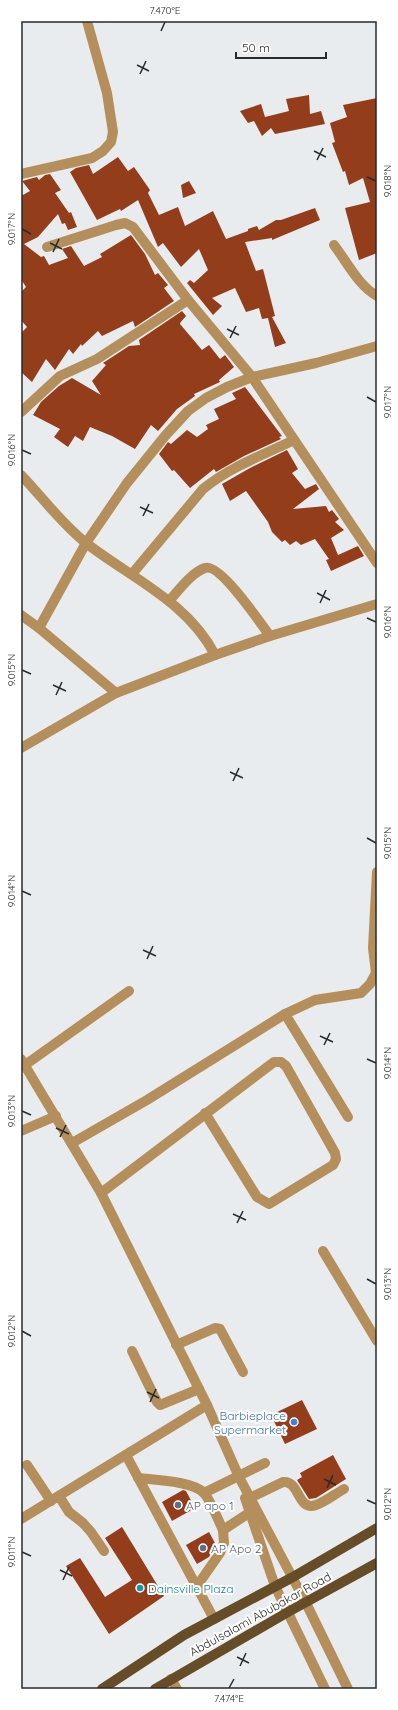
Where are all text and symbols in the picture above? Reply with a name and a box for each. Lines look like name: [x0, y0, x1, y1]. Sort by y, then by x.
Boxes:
text: 7.470°E: [149, 4, 181, 17]
scale bar: [236, 34, 326, 60]
text: 50 m: [242, 40, 270, 55]
text: 9.018°N: [381, 165, 394, 197]
text: 9.017°N: [5, 213, 18, 245]
text: 9.017°N: [381, 386, 394, 418]
text: 9.016°N: [5, 434, 18, 466]
text: 9.016°N: [381, 606, 394, 638]
text: 9.015°N: [5, 654, 18, 686]
text: 9.015°N: [381, 827, 394, 859]
text: 9.014°N: [5, 875, 18, 907]
text: 9.014°N: [381, 1047, 394, 1079]
text: 9.013°N: [5, 1095, 18, 1127]
text: 9.013°N: [381, 1268, 394, 1300]
text: 9.012°N: [5, 1315, 18, 1347]
place label: Barbieplace Supermarket: [214, 1408, 286, 1437]
marker: Barbieplace Supermarket: [289, 1417, 299, 1427]
text: 9.012°N: [381, 1488, 394, 1520]
place label: AP apo 1: [186, 1498, 234, 1513]
marker: AP apo 1: [173, 1500, 183, 1510]
text: 9.011°N: [5, 1537, 18, 1567]
place label: AP Apo 2: [211, 1541, 262, 1556]
marker: AP Apo 2: [198, 1543, 208, 1553]
street label: Abdulsalami Abubakar Road: [187, 1569, 333, 1659]
place label: Dainsville Plaza: [148, 1581, 234, 1596]
marker: Dainsville Plaza: [135, 1583, 145, 1593]
text: 7.474°E: [214, 1692, 244, 1705]

